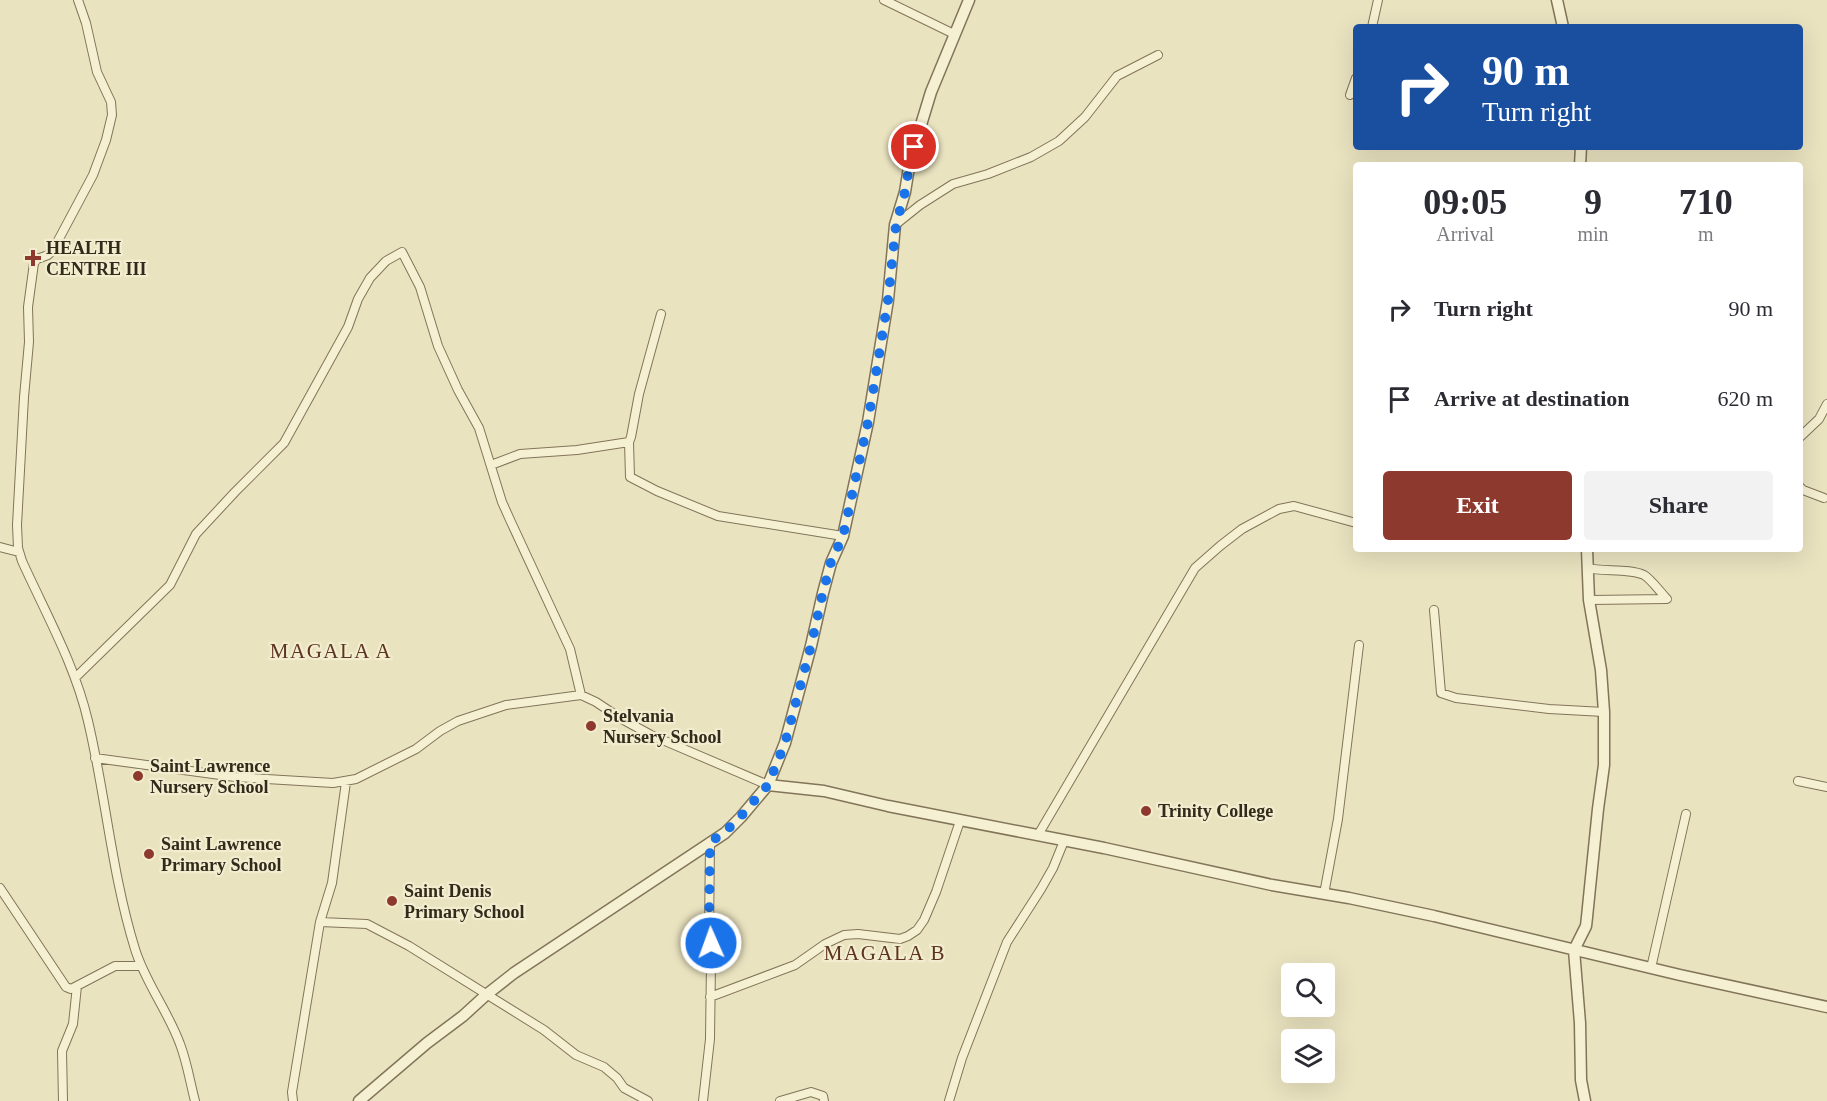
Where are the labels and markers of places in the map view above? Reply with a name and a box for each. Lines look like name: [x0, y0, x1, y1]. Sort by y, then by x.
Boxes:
pin: [888, 121, 939, 172]
place label: HEALTH CENTRE III: [46, 238, 147, 279]
marker: HEALTH CENTRE III: [24, 249, 42, 267]
place label: Stelvania Nursery School: [603, 706, 722, 747]
marker: Stelvania Nursery School: [584, 719, 598, 733]
place label: Saint Lawrence Nursery School: [150, 756, 270, 797]
marker: Saint Lawrence Nursery School: [131, 769, 145, 783]
place label: Trinity College: [1158, 801, 1273, 821]
marker: Trinity College: [1139, 804, 1153, 818]
place label: Saint Lawrence Primary School: [161, 834, 281, 875]
marker: Saint Lawrence Primary School: [142, 847, 156, 861]
place label: Saint Denis Primary School: [404, 881, 524, 922]
marker: Saint Denis Primary School: [385, 894, 399, 908]

